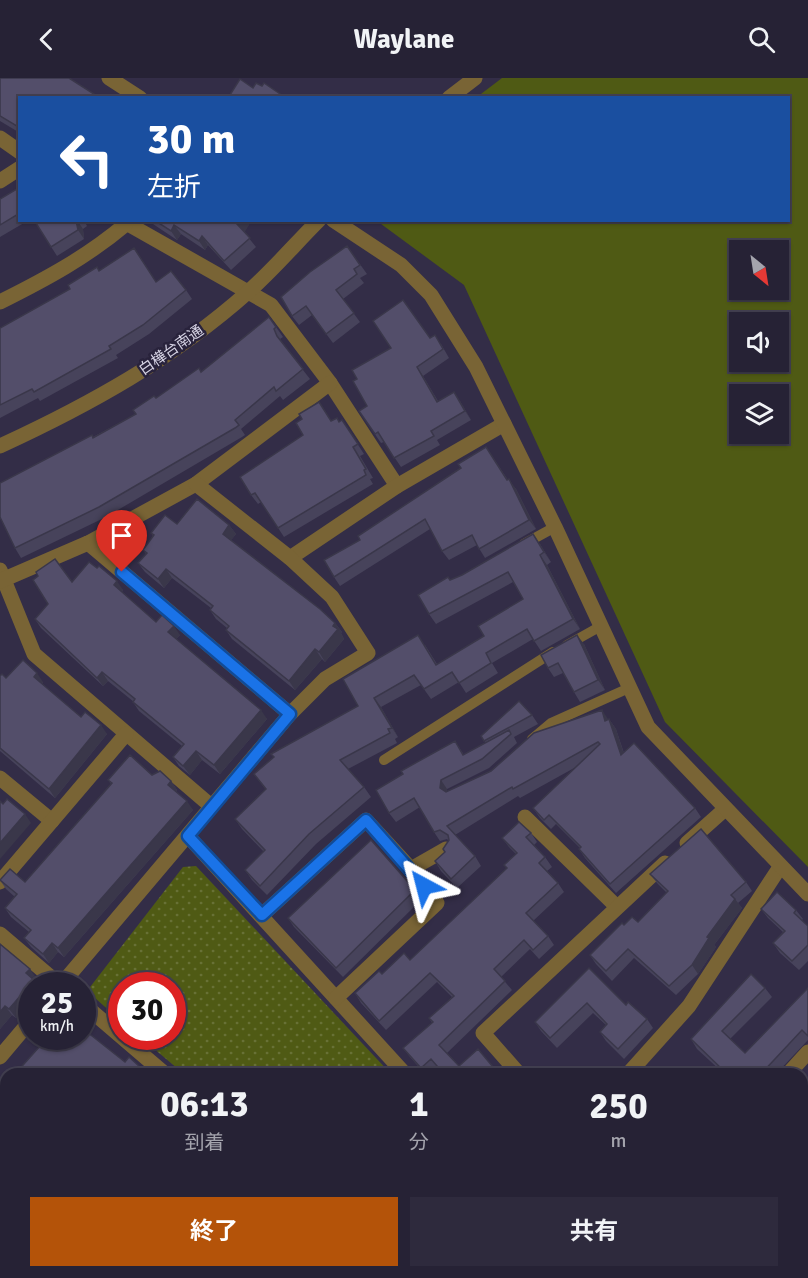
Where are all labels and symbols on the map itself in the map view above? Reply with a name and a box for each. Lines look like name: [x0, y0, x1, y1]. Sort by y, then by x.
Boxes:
north arrow: [729, 240, 789, 300]
street label: 白樺台南通: [135, 321, 207, 379]
pin: [96, 510, 147, 572]
position arrow: [392, 854, 456, 918]
speed limit sign: 30: [108, 972, 186, 1050]

